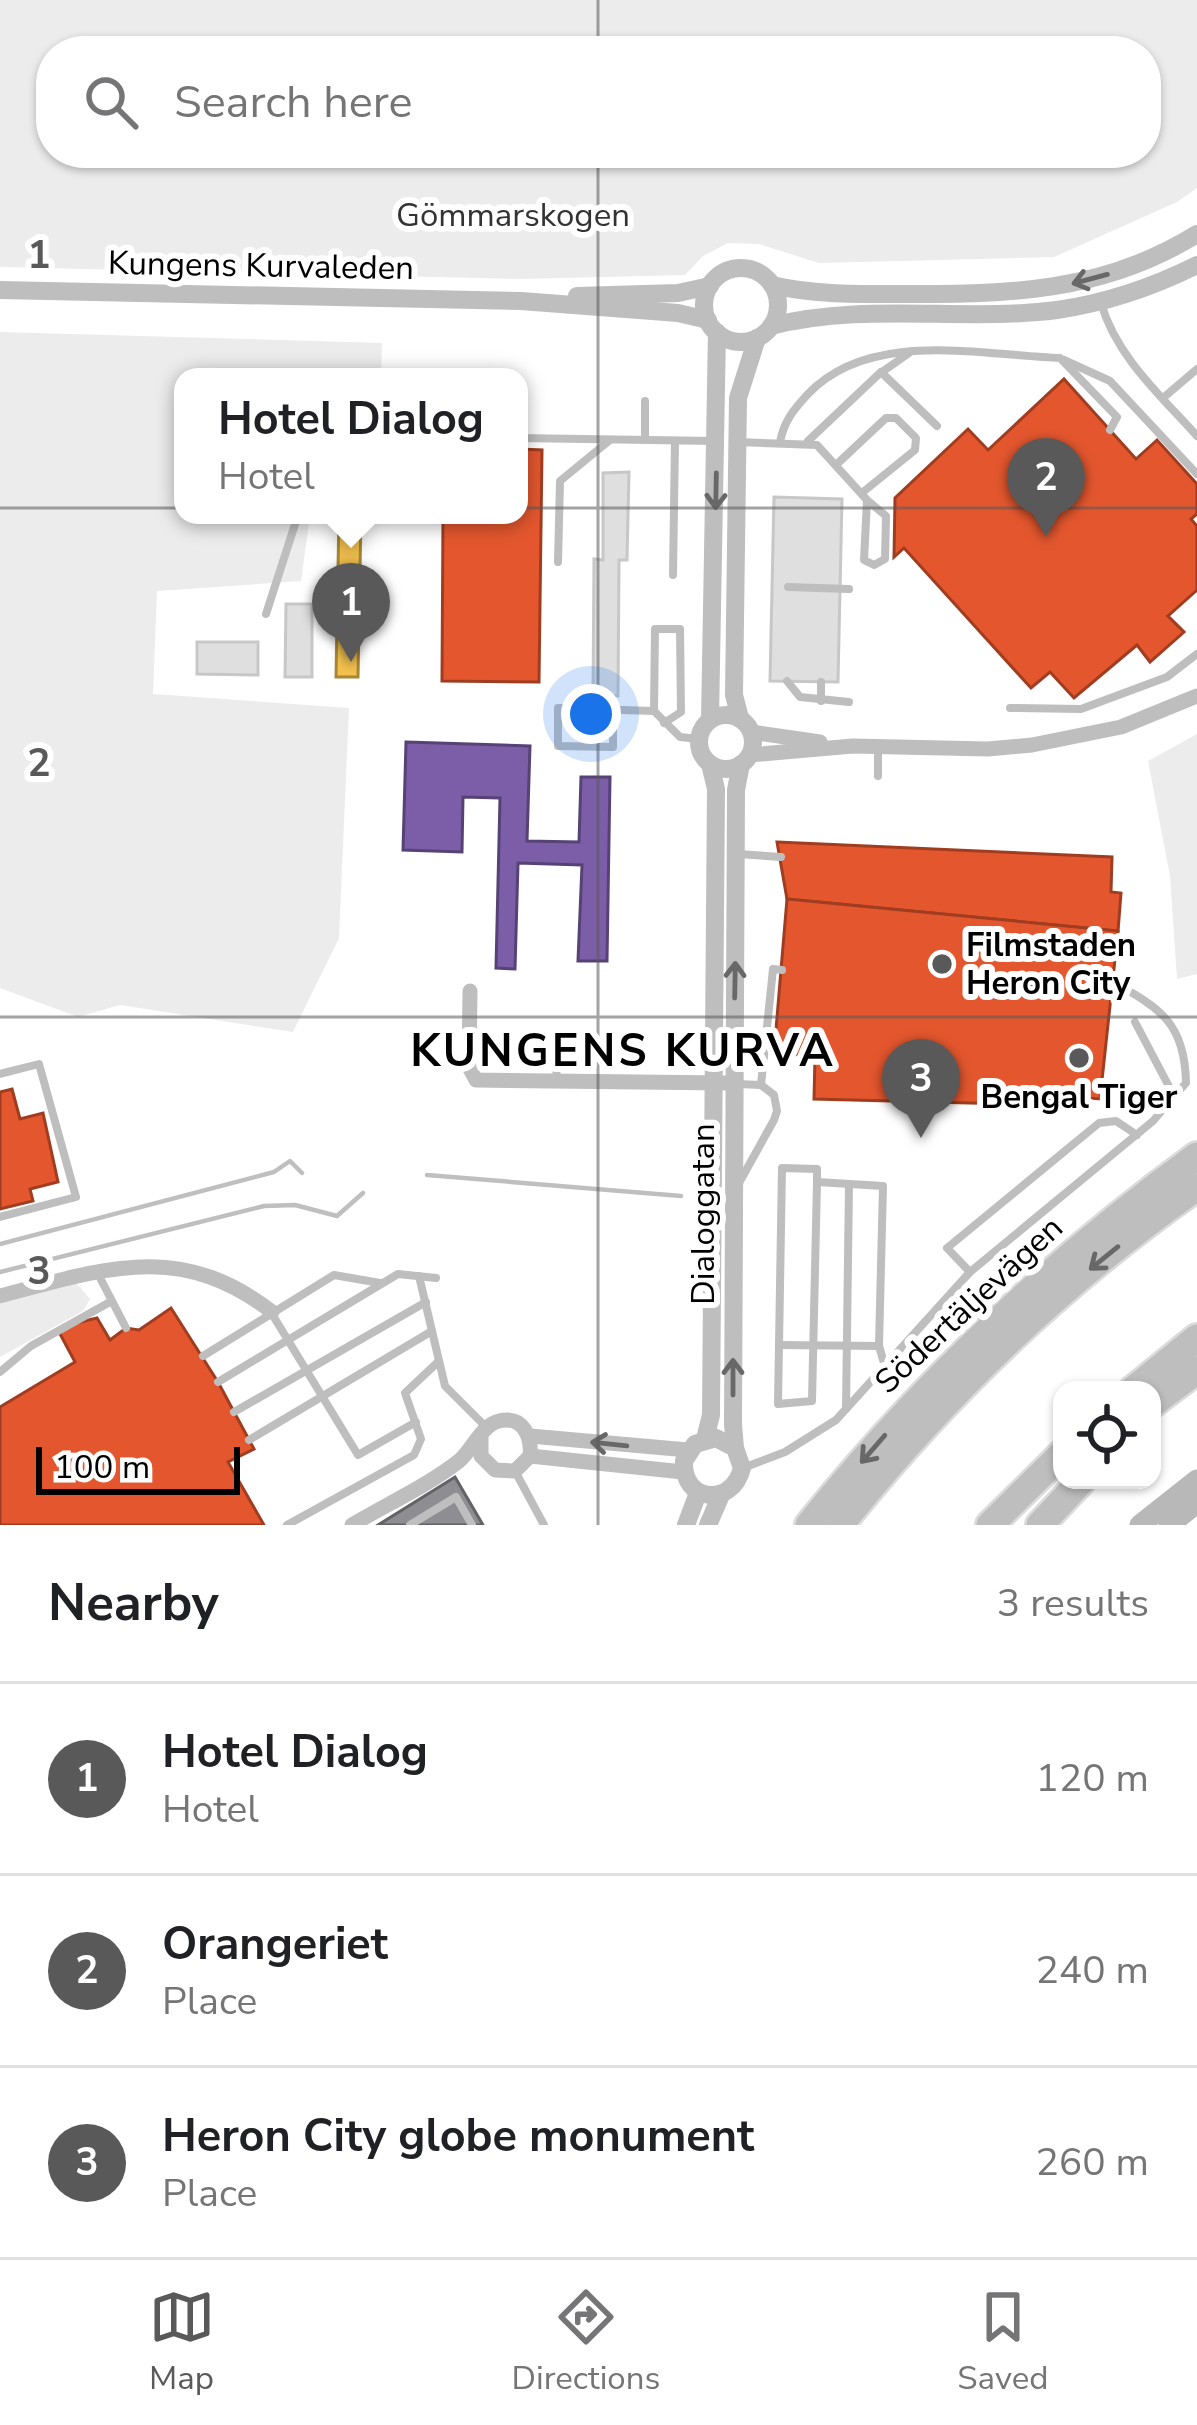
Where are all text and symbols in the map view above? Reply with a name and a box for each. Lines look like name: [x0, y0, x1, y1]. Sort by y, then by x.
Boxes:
search box: [36, 36, 1161, 168]
icon: search: [78, 69, 144, 135]
text: Search here: [174, 72, 413, 133]
park label: Gömmarskogen: [396, 193, 630, 238]
text: 1: [27, 229, 51, 282]
street label: Kungens Kurvaleden: [108, 241, 414, 291]
one-way arrow: [1072, 270, 1110, 292]
popup: [174, 368, 528, 524]
text: Hotel Dialog: [218, 389, 484, 450]
pin: 2: [1007, 438, 1085, 537]
text: Hotel: [218, 450, 315, 503]
one-way arrow: [705, 471, 728, 510]
pin: 1: [312, 563, 390, 662]
your location: [561, 684, 621, 744]
text: 2: [27, 737, 51, 790]
place label: Filmstaden Heron City: [966, 923, 1136, 1006]
marker: Filmstaden Heron City: [929, 951, 955, 977]
one-way arrow: [724, 961, 746, 1000]
district label: KUNGENS KURVA: [410, 1021, 836, 1082]
pin: 3: [882, 1039, 960, 1138]
marker: Bengal Tiger: [1066, 1045, 1092, 1071]
place label: Bengal Tiger: [981, 1075, 1178, 1120]
street label: Dialoggatan: [681, 1123, 726, 1305]
street label: Södertäljevägen: [865, 1206, 1073, 1404]
one-way arrow: [1089, 1244, 1120, 1271]
text: 3: [27, 1245, 51, 1298]
one-way arrow: [722, 1358, 744, 1397]
map controls: [1053, 1381, 1161, 1489]
button: locate: [1053, 1381, 1161, 1489]
one-way arrow: [590, 1432, 629, 1455]
one-way arrow: [860, 1434, 887, 1464]
scale bar: [36, 1441, 240, 1494]
text: 100 m: [54, 1445, 150, 1490]
text: Nearby: [48, 1568, 219, 1638]
text: 3 results: [997, 1577, 1149, 1630]
text: Hotel Dialog: [162, 1722, 428, 1783]
text: 1: [75, 1752, 99, 1805]
text: 120 m: [1035, 1752, 1149, 1805]
text: Hotel: [162, 1783, 259, 1836]
text: Orangeriet: [162, 1914, 388, 1975]
text: 2: [75, 1944, 99, 1997]
text: 240 m: [1035, 1944, 1149, 1997]
text: Place: [162, 1975, 257, 2028]
text: Heron City globe monument: [162, 2106, 754, 2167]
text: 3: [75, 2136, 99, 2189]
text: 260 m: [1035, 2136, 1149, 2189]
text: Place: [162, 2167, 257, 2220]
tab: Map: [149, 2284, 215, 2401]
tab: Directions: [512, 2284, 660, 2401]
tab: Saved: [957, 2284, 1048, 2401]

